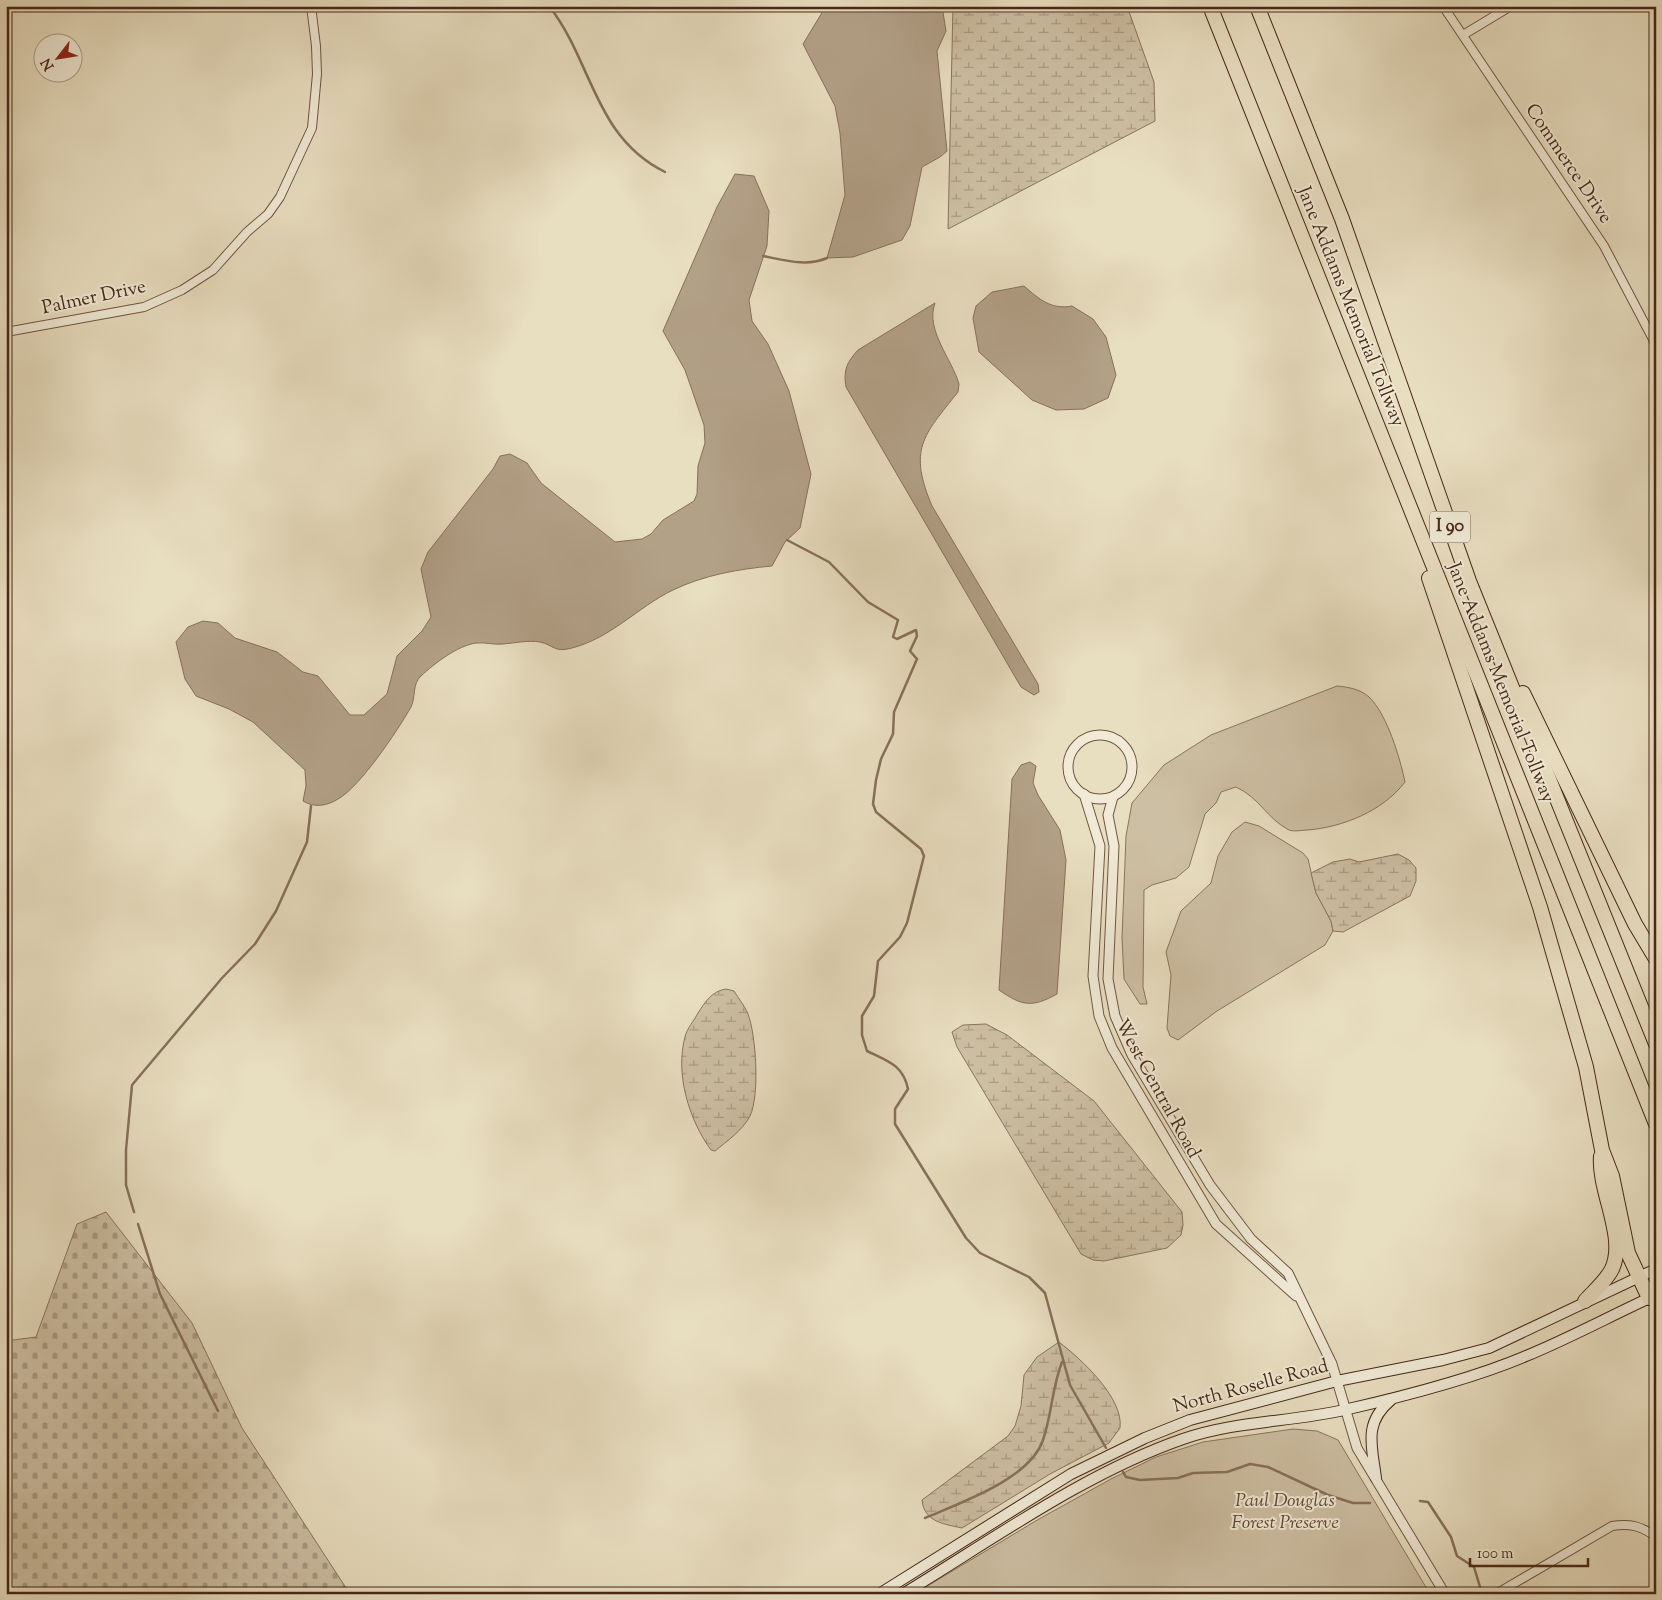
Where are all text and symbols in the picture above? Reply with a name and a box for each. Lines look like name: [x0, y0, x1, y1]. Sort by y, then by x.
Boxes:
north arrow: [32, 32, 82, 82]
text: N: [37, 54, 60, 74]
street label: Commerce Drive: [1518, 99, 1618, 230]
street label: Jane Addams Memorial Tollway: [1289, 182, 1411, 432]
street label: Palmer Drive: [39, 274, 149, 322]
road number: I 90: [1430, 512, 1470, 542]
street label: Jane Addams Memorial Tollway: [1439, 558, 1561, 808]
street label: West Central Road: [1108, 1015, 1207, 1164]
street label: North Roselle Road: [1170, 1353, 1332, 1421]
park label: Paul Douglas Forest Preserve: [1231, 1488, 1339, 1537]
scale bar: [1470, 1535, 1587, 1567]
text: 100 m: [1477, 1544, 1514, 1565]

